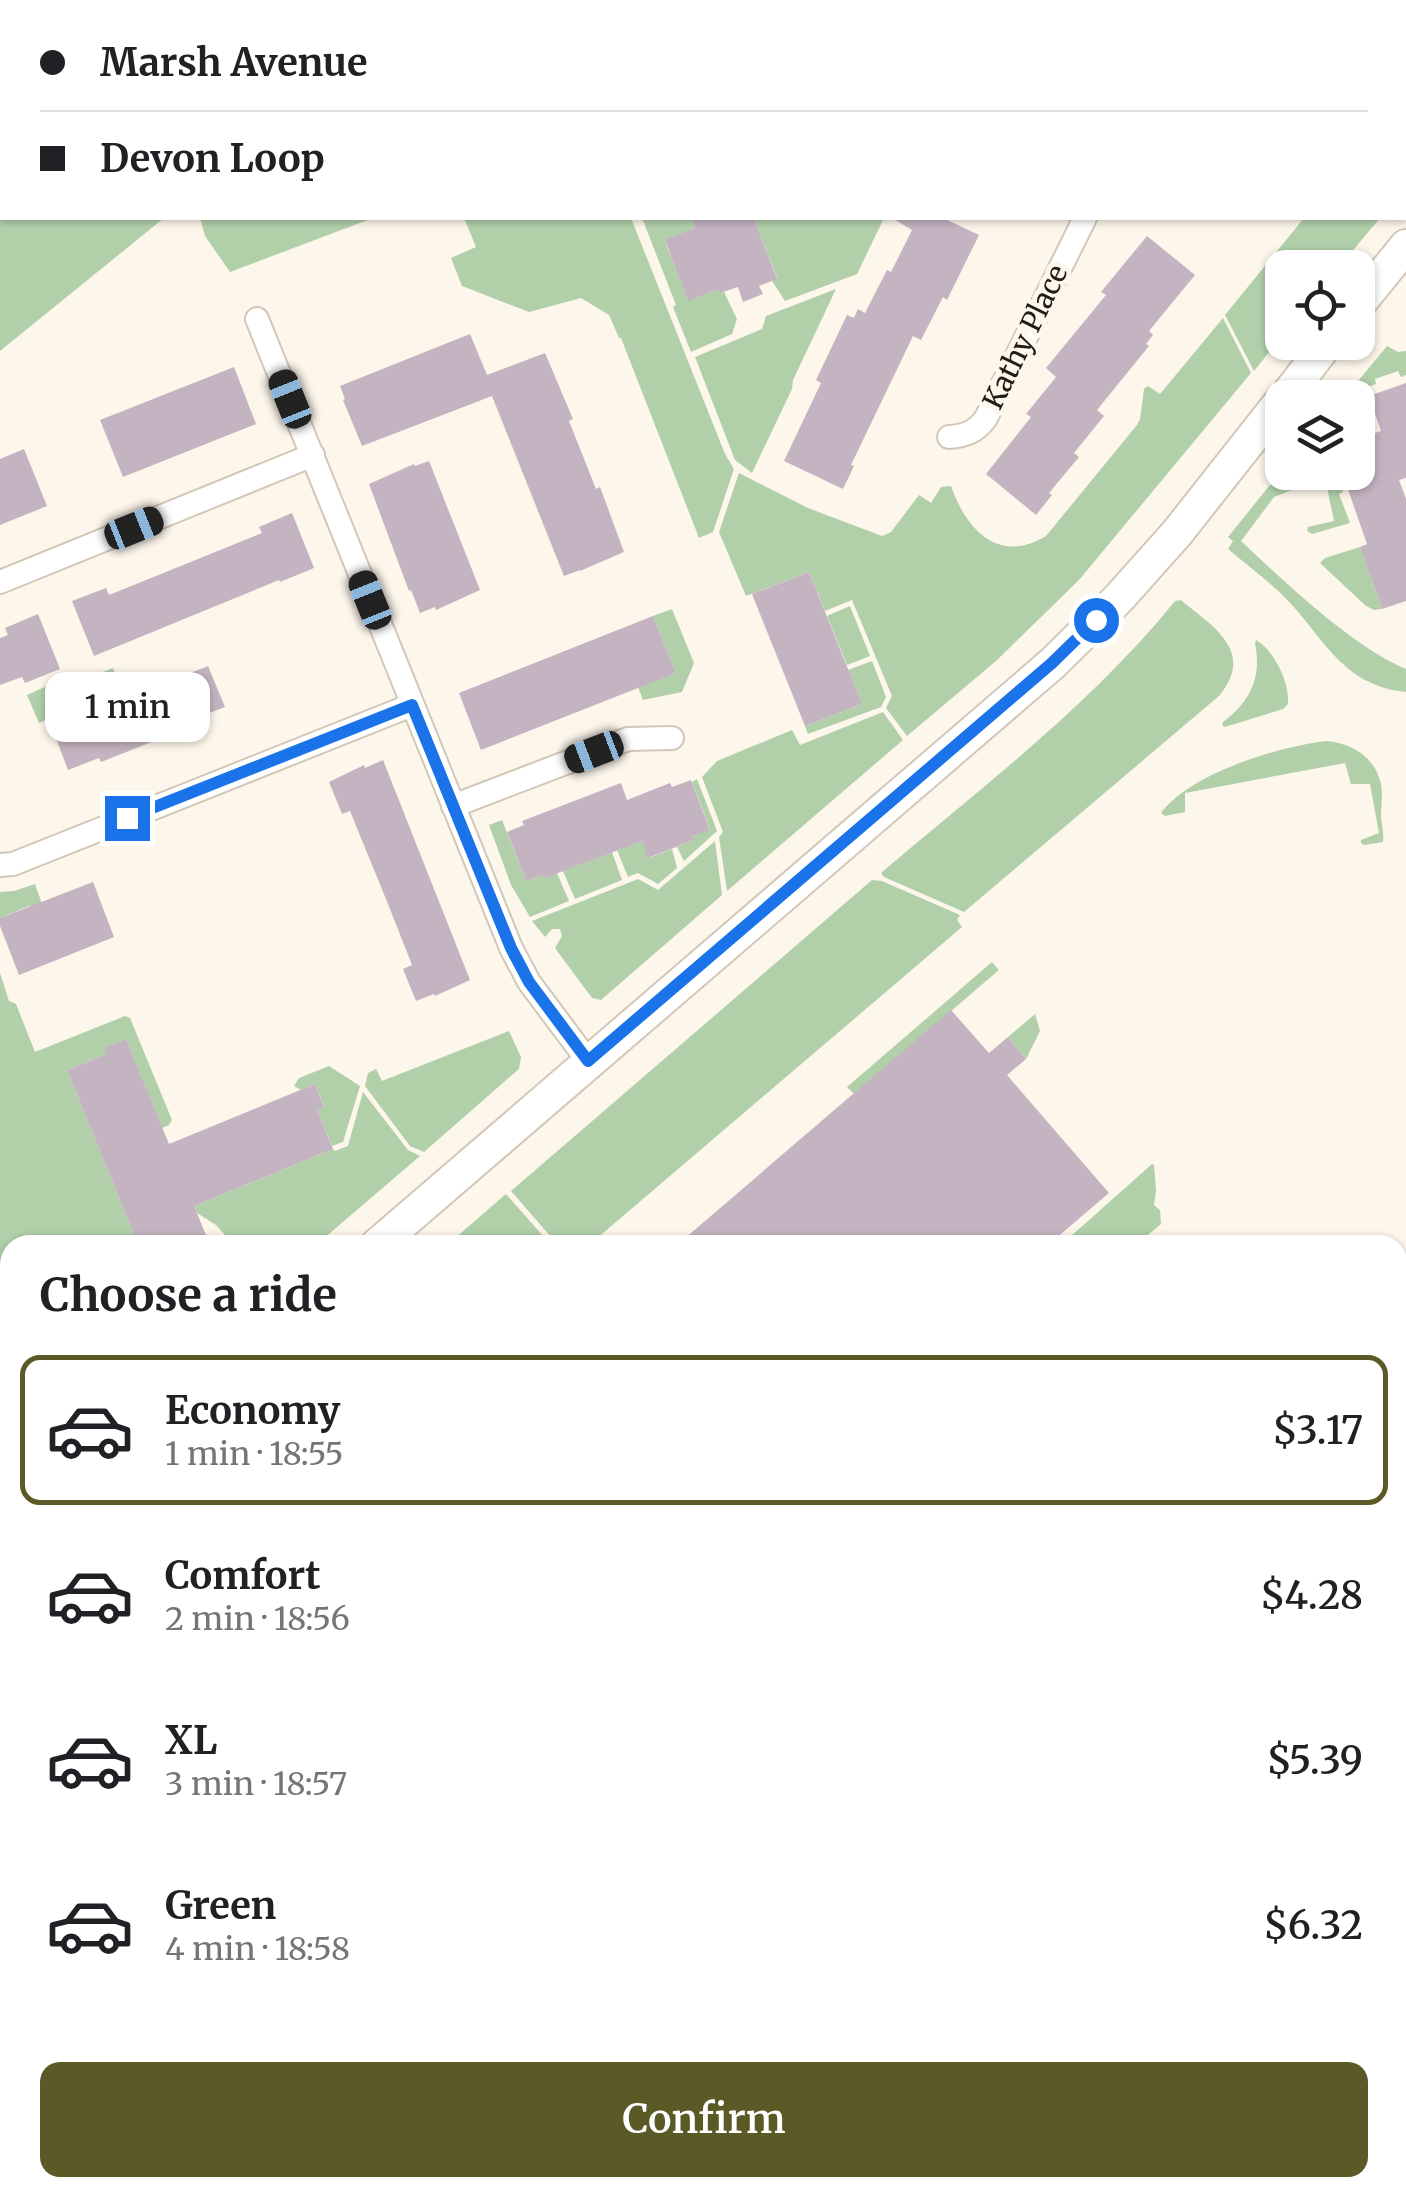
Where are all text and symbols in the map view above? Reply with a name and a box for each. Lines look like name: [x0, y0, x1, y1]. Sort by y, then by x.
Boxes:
text: Marsh Avenue: [100, 39, 368, 86]
text: Devon Loop: [100, 135, 325, 182]
map controls: [1265, 250, 1375, 490]
button: locate: [1265, 250, 1375, 360]
street label: Kathy Place: [975, 259, 1075, 415]
car: [265, 366, 315, 432]
button: layers: [1265, 380, 1375, 490]
car: [101, 503, 167, 553]
car: [345, 567, 395, 633]
route start: [1074, 598, 1119, 643]
callout: 1 min: [44, 673, 210, 743]
text: 1 min: [84, 687, 171, 727]
car: [561, 727, 627, 777]
route end: [105, 796, 150, 841]
text: Choose a ride: [40, 1267, 337, 1323]
icon: car: [45, 1385, 135, 1475]
text: Economy: [165, 1387, 340, 1434]
text: $3.17: [1272, 1407, 1363, 1454]
text: 1 min · 18:55: [165, 1434, 343, 1474]
icon: car: [45, 1550, 135, 1640]
text: Comfort: [165, 1552, 321, 1599]
text: $4.28: [1260, 1572, 1363, 1619]
text: 2 min · 18:56: [165, 1599, 350, 1639]
icon: car: [45, 1715, 135, 1805]
text: XL: [165, 1717, 217, 1764]
text: $5.39: [1266, 1737, 1363, 1784]
text: 3 min · 18:57: [165, 1764, 347, 1804]
icon: car: [45, 1880, 135, 1970]
text: Green: [165, 1882, 276, 1929]
text: $6.32: [1263, 1902, 1363, 1949]
text: 4 min · 18:58: [165, 1929, 350, 1969]
button: Confirm: [40, 2062, 1368, 2177]

